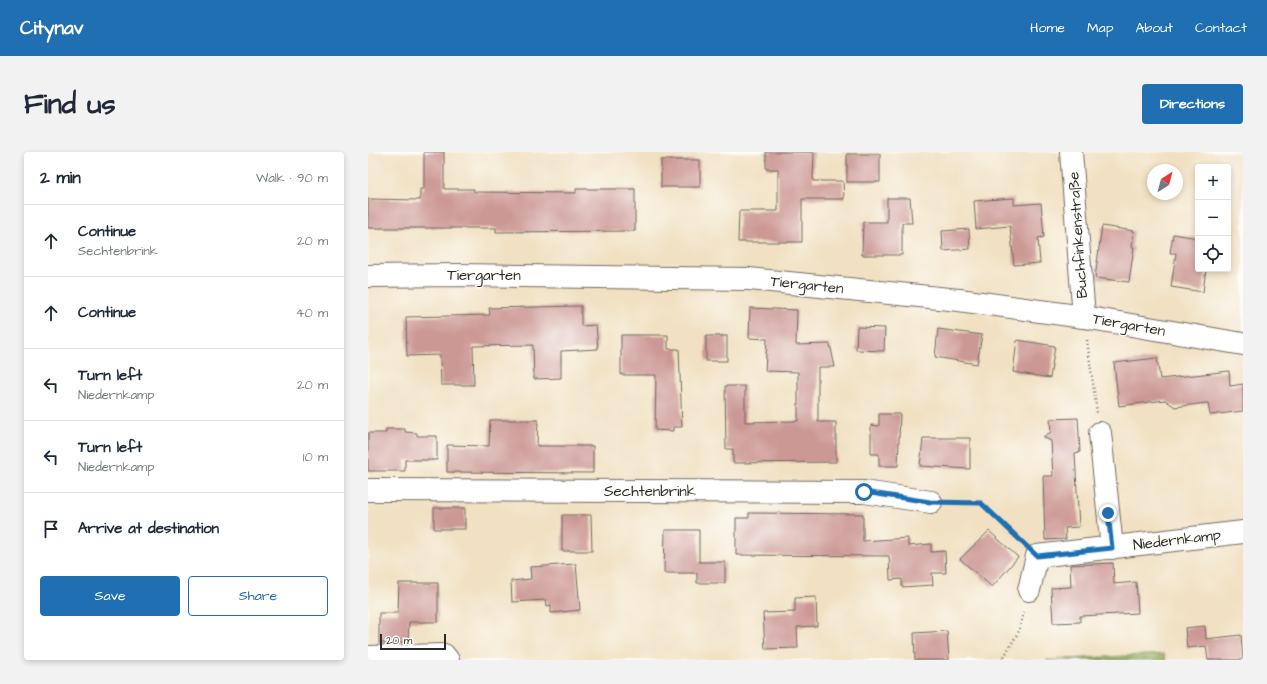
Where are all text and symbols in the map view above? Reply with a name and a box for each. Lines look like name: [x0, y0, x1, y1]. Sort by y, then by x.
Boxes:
text: Citynav: [20, 15, 83, 42]
text: Home: [1030, 18, 1065, 38]
text: Map: [1087, 18, 1113, 38]
text: About: [1135, 18, 1173, 38]
text: Contact: [1195, 18, 1247, 38]
button: Directions: [1142, 84, 1243, 124]
text: Find us: [24, 85, 115, 124]
north arrow: [1147, 164, 1183, 200]
map controls: [1195, 164, 1231, 272]
button: +: [1195, 164, 1231, 200]
text: 2 min: [40, 166, 81, 190]
text: Walk · 90 m: [256, 169, 328, 187]
street label: Buchfinkenstraße: [1063, 171, 1093, 299]
button: −: [1195, 200, 1231, 236]
text: Continue: [78, 221, 136, 242]
icon: ahead: [40, 230, 62, 252]
text: 20 m: [297, 232, 328, 250]
button: locate: [1195, 236, 1231, 272]
text: Sechtenbrink: [78, 242, 158, 260]
street label: Tiergarten: [447, 265, 521, 287]
street label: Tiergarten: [769, 271, 845, 300]
icon: ahead: [40, 302, 62, 324]
text: Continue: [78, 302, 136, 323]
text: 40 m: [296, 304, 328, 322]
street label: Tiergarten: [1091, 308, 1167, 343]
text: Turn left: [78, 365, 142, 386]
icon: left: [40, 374, 62, 396]
text: 20 m: [297, 376, 328, 394]
text: Niedernkamp: [78, 386, 154, 404]
text: Turn left: [78, 437, 142, 458]
icon: left: [40, 446, 62, 468]
text: 10 m: [303, 448, 328, 466]
text: Niedernkamp: [78, 458, 154, 476]
street label: Sechtenbrink: [604, 481, 696, 502]
route start: [855, 483, 873, 501]
route end: [1099, 504, 1117, 522]
icon: arrive: [40, 518, 62, 540]
text: Arrive at destination: [78, 518, 219, 539]
street label: Niedernkamp: [1132, 524, 1222, 556]
button: Save: [40, 576, 180, 616]
button: Share: [188, 576, 328, 616]
scale bar: [380, 632, 446, 651]
text: 20 m: [386, 633, 412, 648]

